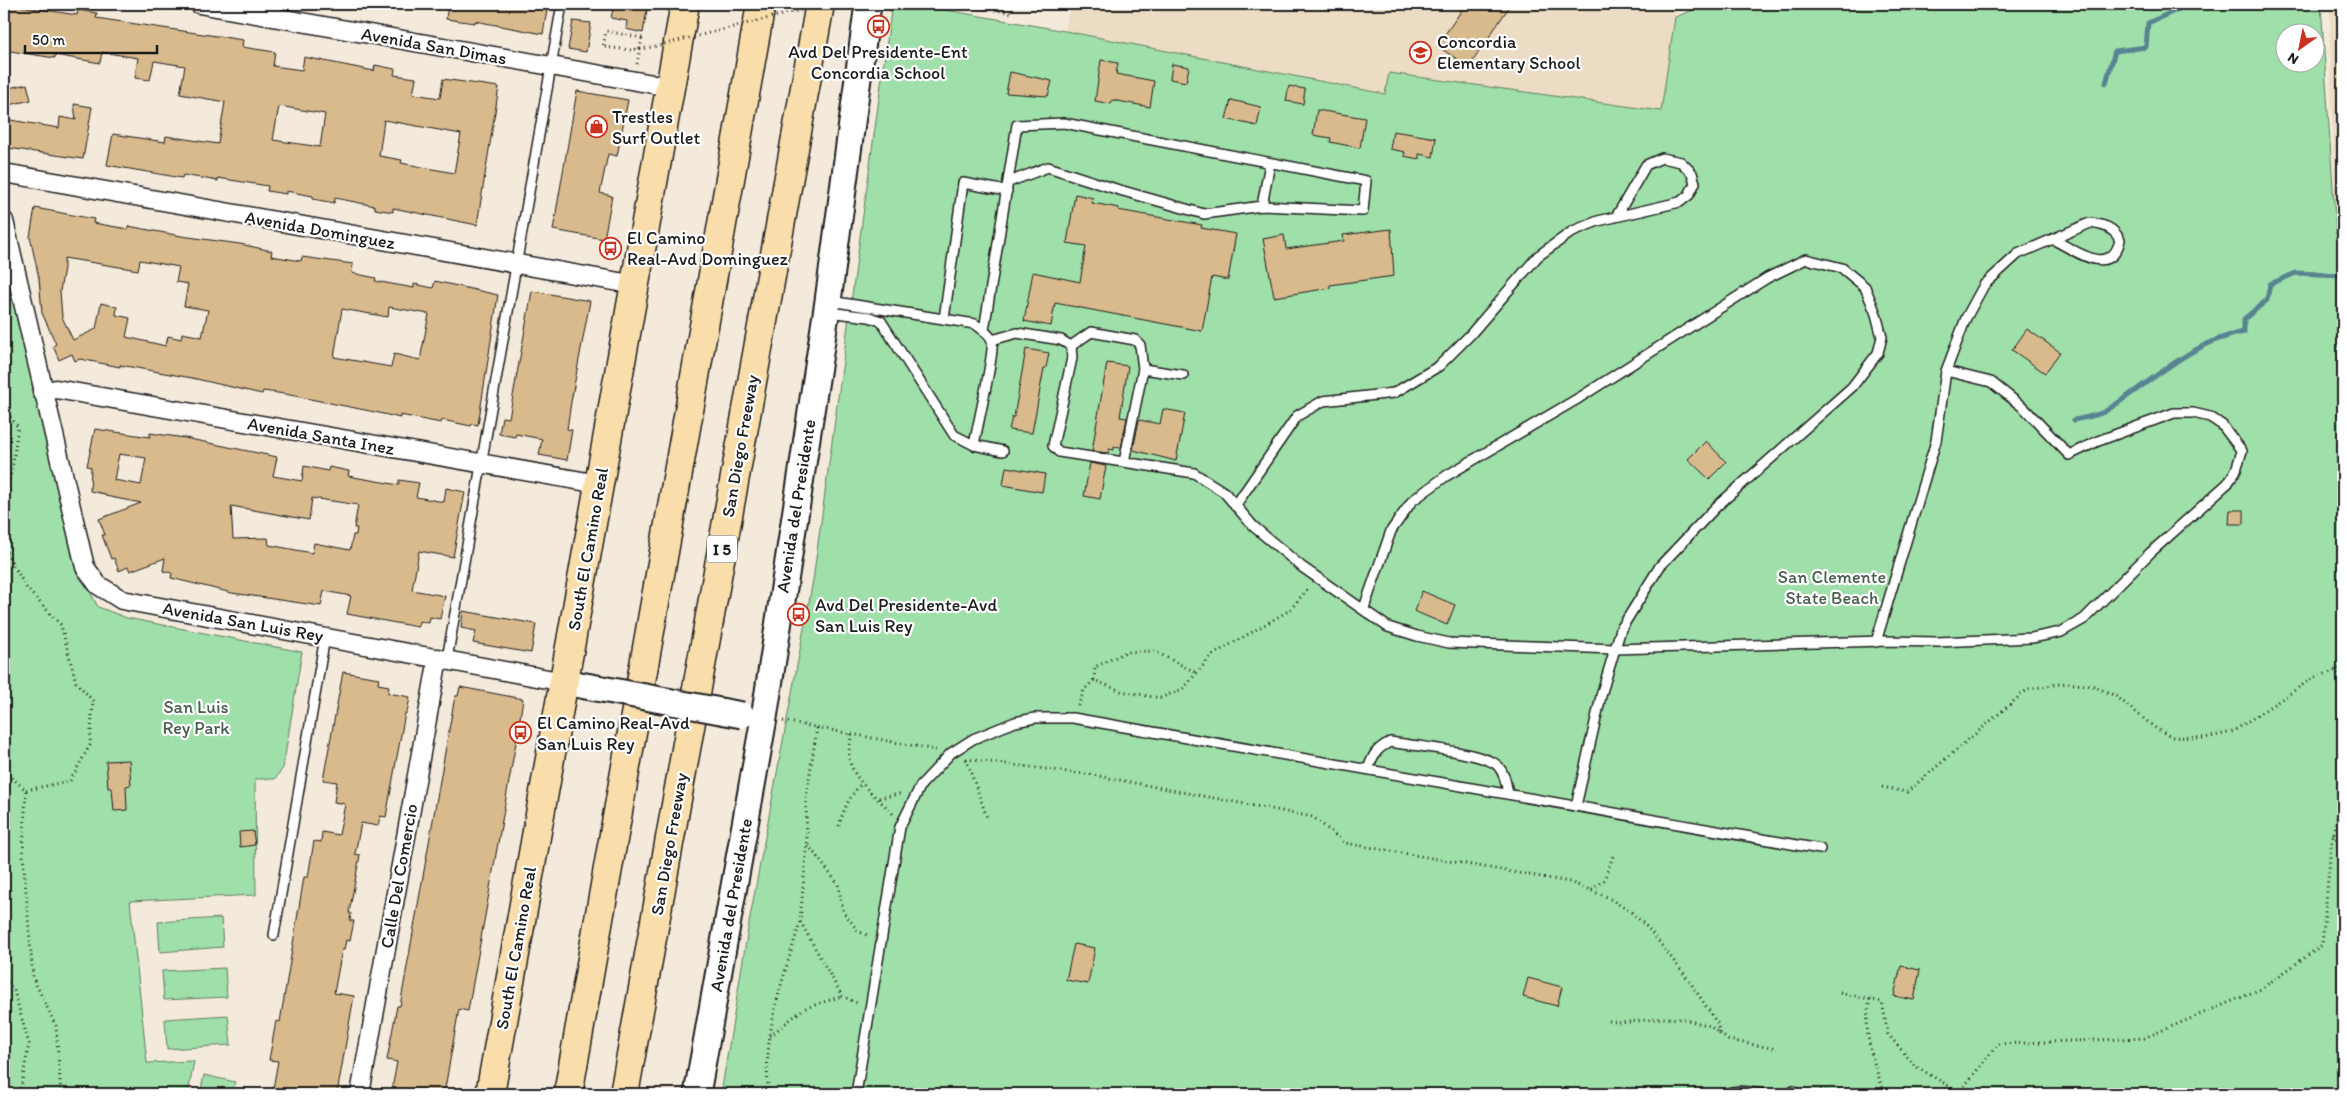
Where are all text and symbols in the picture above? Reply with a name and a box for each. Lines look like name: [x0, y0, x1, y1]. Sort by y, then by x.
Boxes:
bus stop icon: Avd Del Presidente-Ent Concordia School: [866, 15, 890, 39]
scale bar: [25, 22, 158, 54]
street label: Avenida San Dimas: [360, 22, 508, 70]
north arrow: [2274, 22, 2324, 72]
text: 50 m: [32, 31, 65, 49]
place label: Concordia Elementary School: [1437, 31, 1581, 74]
school or university icon: Concordia Elementary School: [1409, 40, 1433, 64]
place label: Avd Del Presidente-Ent Concordia School: [788, 41, 968, 84]
text: N: [2285, 49, 2302, 68]
place label: Trestles Surf Outlet: [612, 106, 700, 149]
shop icon: Trestles Surf Outlet: [584, 115, 608, 139]
street label: Avenida Dominguez: [243, 206, 397, 254]
place label: El Camino Real-Avd Dominguez: [627, 227, 788, 270]
bus stop icon: El Camino Real-Avd Dominguez: [599, 236, 623, 260]
street label: San Diego Freeway: [717, 372, 763, 519]
street label: Avenida Santa Inez: [246, 412, 397, 460]
street label: Avenida del Presidente: [771, 418, 821, 594]
street label: South El Camino Real: [563, 466, 613, 632]
road number: I 5: [707, 536, 737, 562]
park label: San Clemente State Beach: [1778, 566, 1886, 609]
place label: Avd Del Presidente-Avd San Luis Rey: [815, 594, 997, 637]
street label: Avenida San Luis Rey: [161, 597, 326, 647]
bus stop icon: Avd Del Presidente-Avd San Luis Rey: [787, 603, 811, 627]
park label: San Luis Rey Park: [162, 696, 230, 739]
place label: El Camino Real-Avd San Luis Rey: [537, 712, 690, 755]
bus stop icon: El Camino Real-Avd San Luis Rey: [509, 721, 533, 745]
street label: San Diego Freeway: [646, 770, 692, 917]
street label: Calle Del Comercio: [375, 802, 423, 950]
street label: Avenida del Presidente: [705, 817, 757, 993]
street label: South El Camino Real: [491, 865, 541, 1031]

